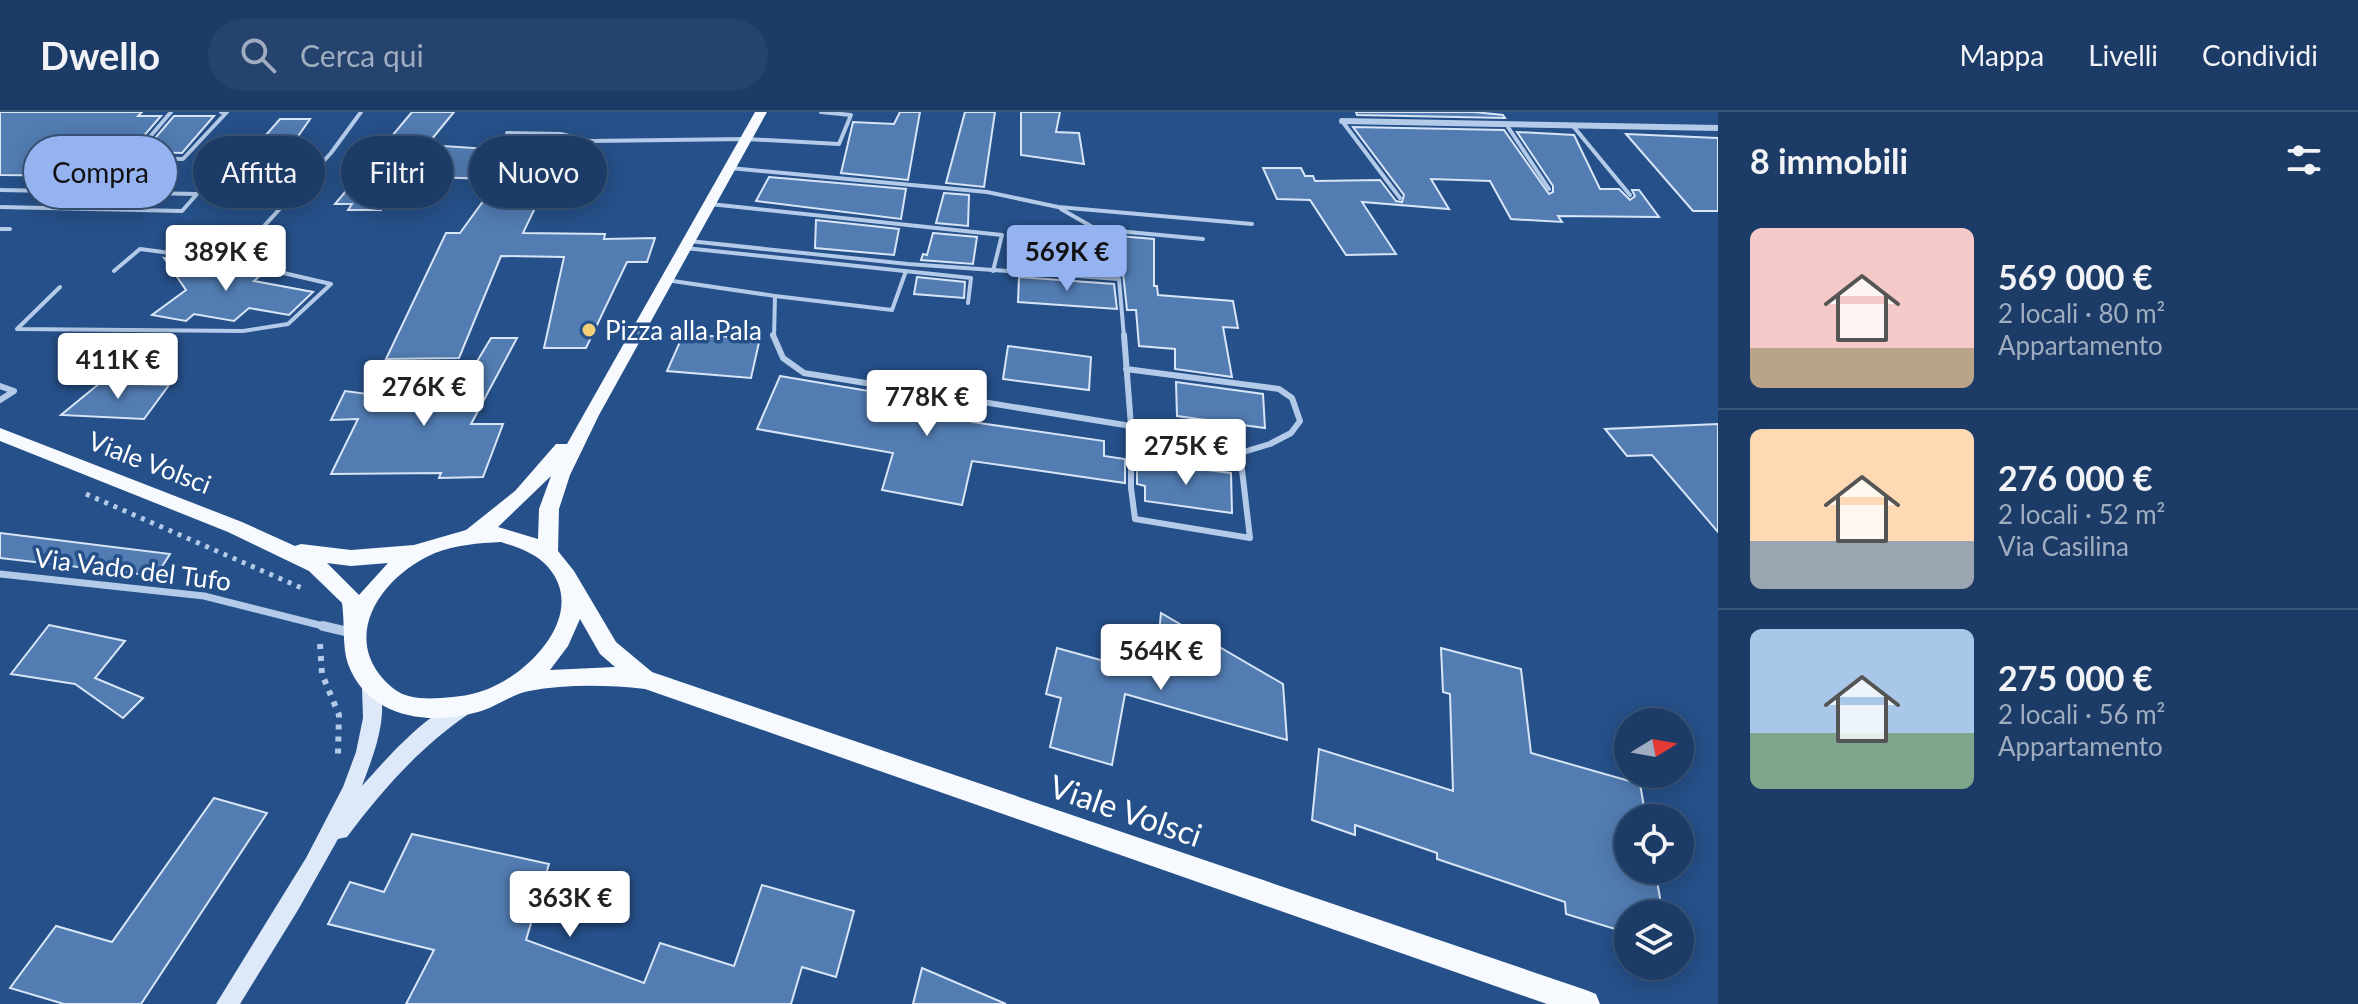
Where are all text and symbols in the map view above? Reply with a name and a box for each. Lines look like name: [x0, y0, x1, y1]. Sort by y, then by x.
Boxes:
search box: [208, 19, 768, 91]
text: Dwello: [40, 32, 160, 78]
icon: search: [236, 33, 280, 77]
text: Cerca qui: [300, 37, 424, 73]
text: Mappa: [1959, 38, 2044, 72]
text: Livelli: [2088, 38, 2158, 72]
text: Condividi: [2202, 38, 2318, 72]
chip: Compra: [24, 136, 177, 208]
chip: Affitta: [193, 136, 325, 208]
chip: Filtri: [341, 136, 453, 208]
chip: Nuovo: [469, 136, 607, 208]
icon: filters: [2282, 138, 2326, 182]
text: 8 immobili: [1750, 140, 1908, 181]
pin: 389K €: [161, 225, 291, 293]
pin: 569K €: [1002, 225, 1132, 293]
text: 389K €: [184, 235, 268, 267]
text: 569K €: [1025, 235, 1109, 267]
text: 569 000 €: [1998, 256, 2153, 297]
icon: home: [1814, 260, 1910, 356]
text: 2 locali · 80 m²: [1998, 297, 2165, 329]
place label: Pizza alla Pala: [605, 314, 762, 346]
marker: Pizza alla Pala: [580, 321, 598, 339]
text: Appartamento: [1998, 329, 2163, 361]
pin: 411K €: [53, 333, 183, 401]
text: 411K €: [76, 343, 160, 375]
pin: 276K €: [359, 360, 489, 428]
text: 276K €: [382, 370, 466, 402]
pin: 778K €: [862, 370, 992, 438]
text: 778K €: [885, 380, 969, 412]
pin: 275K €: [1121, 419, 1251, 487]
street label: Viale Volsci: [84, 424, 216, 500]
text: 275K €: [1144, 429, 1228, 461]
text: 276 000 €: [1998, 457, 2153, 498]
icon: home: [1814, 461, 1910, 557]
text: 2 locali · 52 m²: [1998, 498, 2165, 530]
text: Via Casilina: [1998, 530, 2129, 562]
street label: Via Vado del Tufo: [33, 541, 233, 597]
pin: 564K €: [1096, 624, 1226, 692]
text: 564K €: [1119, 634, 1203, 666]
text: 275 000 €: [1998, 657, 2153, 698]
icon: home: [1814, 661, 1910, 757]
text: 2 locali · 56 m²: [1998, 698, 2165, 730]
north arrow: [1614, 708, 1694, 788]
map controls: [1614, 708, 1694, 980]
text: Appartamento: [1998, 730, 2163, 762]
street label: Viale Volsci: [1045, 766, 1207, 854]
button: locate: [1614, 804, 1694, 884]
pin: 363K €: [505, 871, 635, 939]
text: 363K €: [528, 881, 612, 913]
button: layers: [1614, 900, 1694, 980]

